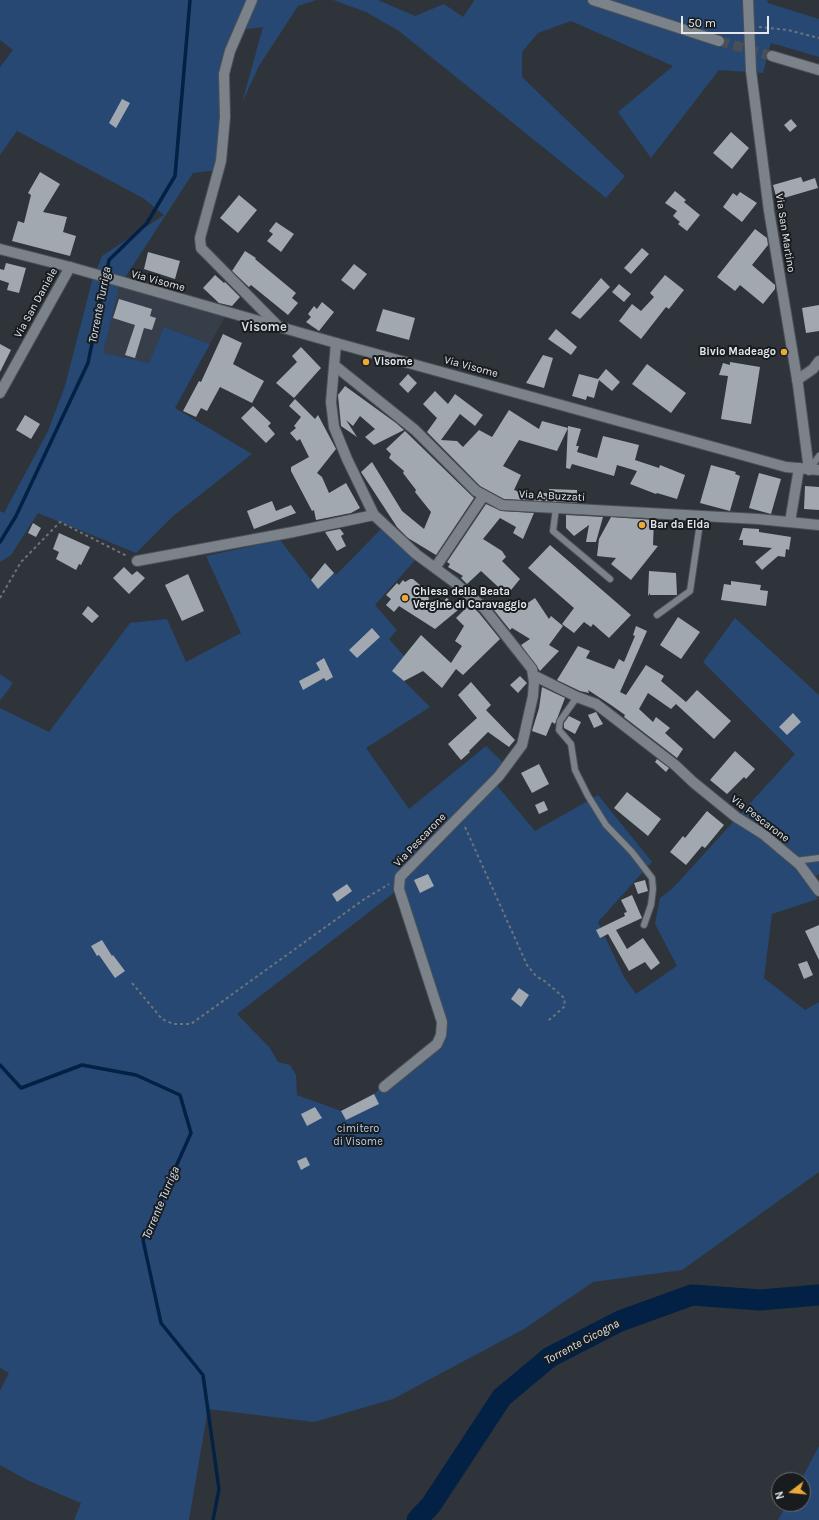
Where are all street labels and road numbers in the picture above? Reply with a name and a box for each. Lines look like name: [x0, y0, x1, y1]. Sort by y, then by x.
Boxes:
street label: Via San Martino: [772, 193, 798, 273]
street label: Via San Daniele: [11, 266, 61, 340]
street label: Via Visome: [130, 267, 186, 295]
street label: Via Visome: [443, 353, 499, 381]
street label: Via A. Buzzati: [518, 488, 586, 504]
street label: Via Pescarone: [728, 793, 792, 845]
street label: Via Pescarone: [391, 810, 449, 870]

